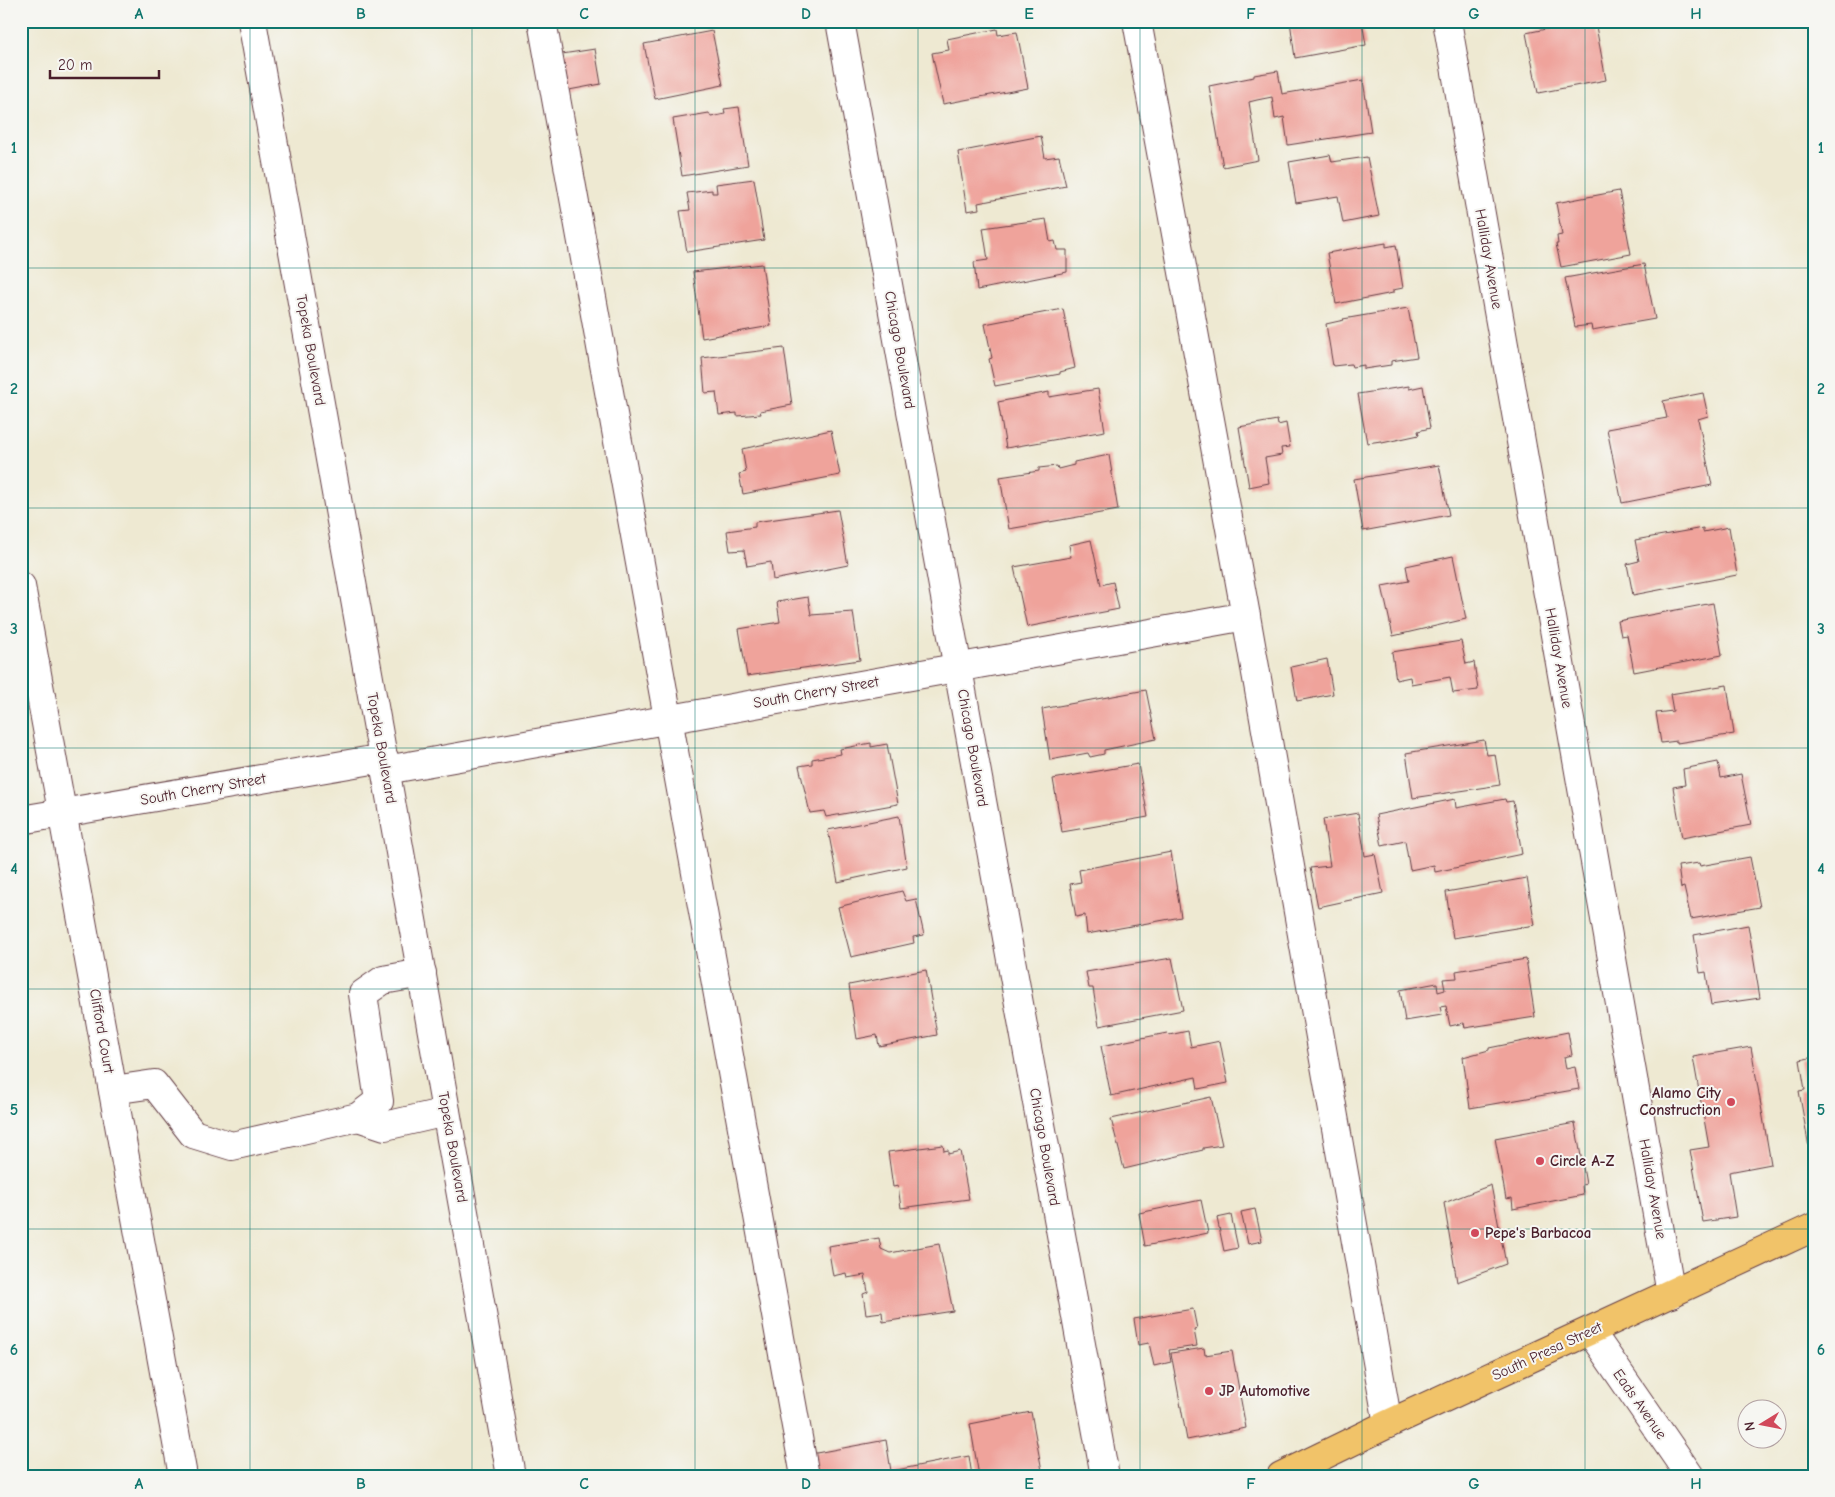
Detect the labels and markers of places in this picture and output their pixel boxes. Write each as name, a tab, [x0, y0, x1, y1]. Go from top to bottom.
place label: Alamo City Construction	[1639, 1084, 1721, 1119]
marker: Alamo City Construction	[1725, 1096, 1737, 1108]
place label: Circle A-Z	[1550, 1152, 1615, 1170]
marker: Circle A-Z	[1534, 1155, 1546, 1167]
place label: Pepe's Barbacoa	[1485, 1224, 1591, 1242]
marker: Pepe's Barbacoa	[1469, 1227, 1481, 1239]
place label: JP Automotive	[1219, 1382, 1310, 1400]
marker: JP Automotive	[1203, 1385, 1215, 1397]

